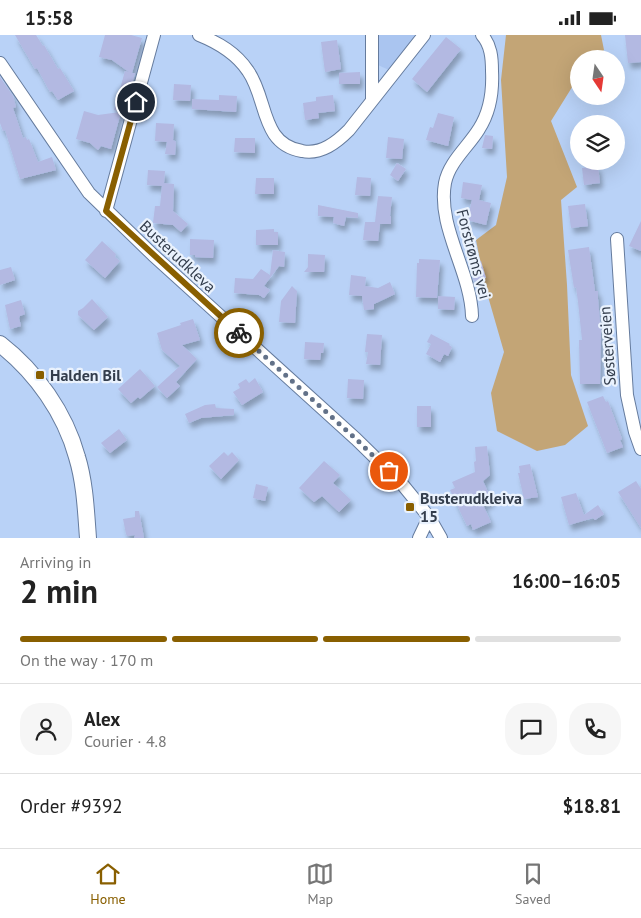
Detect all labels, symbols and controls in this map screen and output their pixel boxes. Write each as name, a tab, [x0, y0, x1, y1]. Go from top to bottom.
text: 15:58	[25, 6, 73, 30]
north arrow	[570, 50, 625, 105]
map controls	[570, 50, 625, 170]
pin	[115, 81, 157, 123]
icon: home	[122, 88, 150, 116]
button: layers	[570, 115, 625, 170]
street label: Forstrøms vei	[452, 207, 496, 301]
street label: Busterudkleva	[136, 216, 220, 296]
street label: Søsterveien	[594, 306, 620, 386]
courier	[214, 308, 264, 358]
icon: bike	[225, 319, 253, 347]
place label: Halden Bil	[50, 365, 121, 385]
marker: Halden Bil	[34, 369, 46, 381]
pin	[368, 450, 410, 492]
icon: bag	[375, 457, 403, 485]
place label: Busterudkleiva 15	[420, 488, 522, 526]
marker: Busterudkleiva 15	[404, 501, 416, 513]
text: Arriving in	[20, 552, 91, 572]
text: 16:00–16:05	[512, 569, 621, 593]
text: 2 min	[20, 570, 98, 612]
text: On the way · 170 m	[20, 650, 153, 670]
button: person	[20, 703, 72, 755]
button: chat	[505, 703, 557, 755]
button: phone	[569, 703, 621, 755]
text: Alex	[84, 707, 120, 731]
text: Courier · 4.8	[84, 731, 167, 751]
text: Order #9392	[20, 794, 123, 818]
text: $18.81	[562, 794, 621, 818]
tab: Home	[90, 860, 126, 908]
tab: Map	[306, 860, 334, 908]
tab: Saved	[515, 860, 551, 908]

